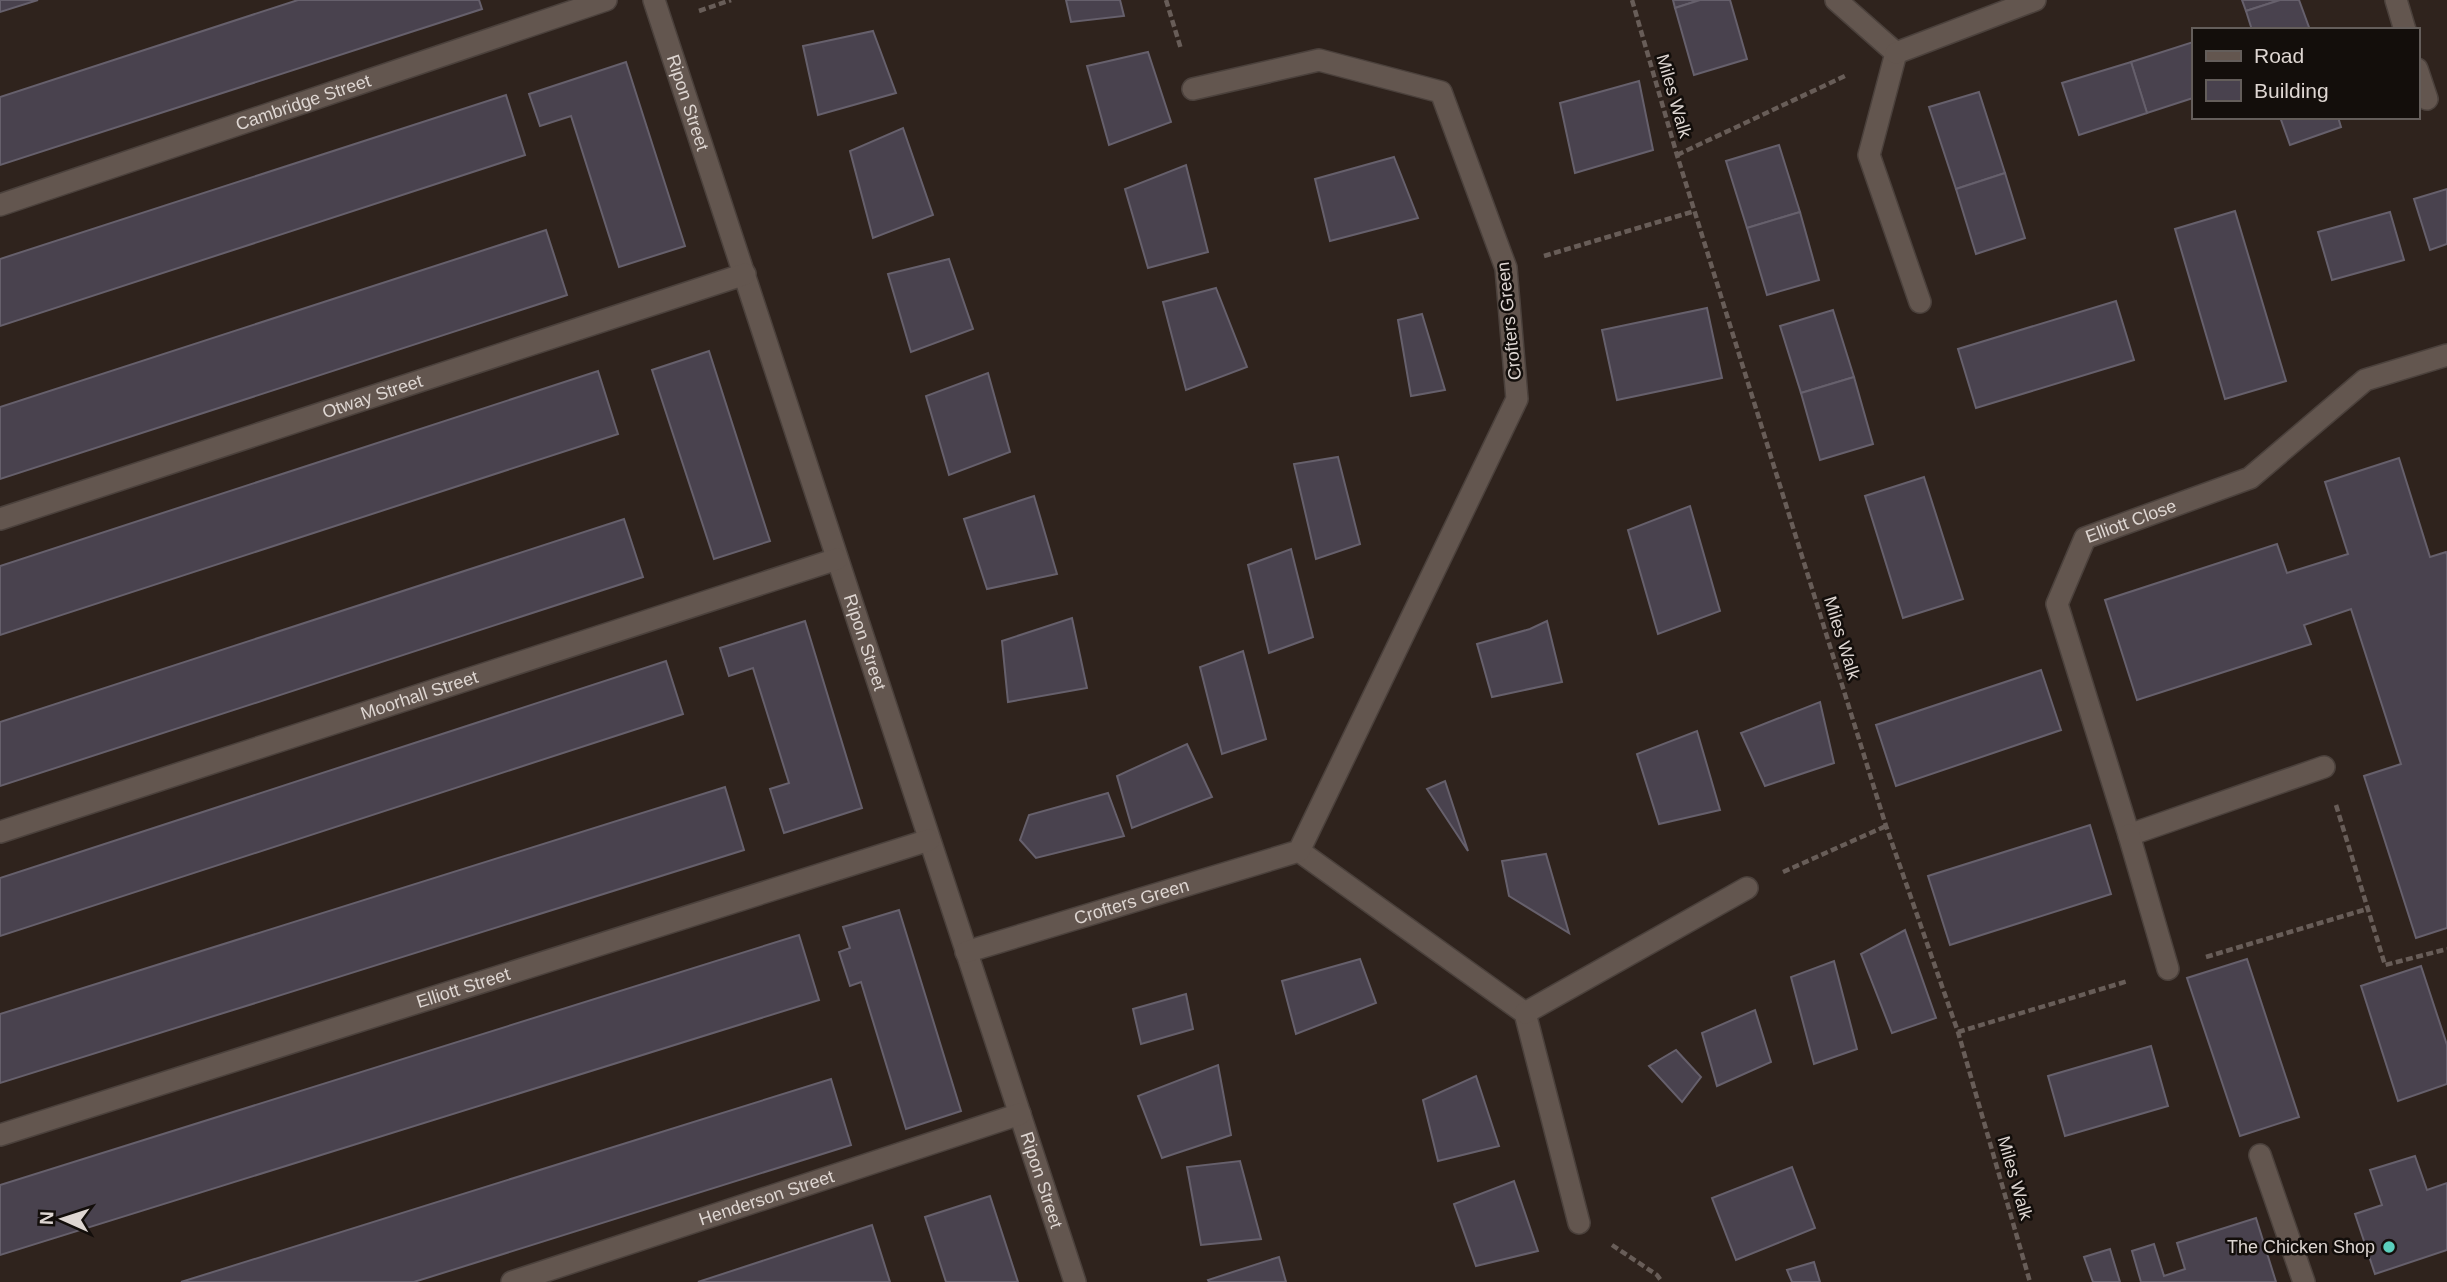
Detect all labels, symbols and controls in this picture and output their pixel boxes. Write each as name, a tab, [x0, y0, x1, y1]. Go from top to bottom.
legend	[2192, 28, 2419, 119]
text: Road	[2254, 44, 2304, 67]
street label: Ripon Street	[663, 52, 713, 153]
street label: Miles Walk	[1652, 52, 1696, 141]
street label: Cambridge Street	[233, 70, 373, 135]
text: Building	[2254, 79, 2329, 102]
street label: Crofters Green	[1493, 261, 1525, 381]
street label: Otway Street	[320, 371, 425, 422]
street label: Elliott Close	[2083, 496, 2179, 547]
street label: Ripon Street	[840, 592, 890, 693]
street label: Miles Walk	[1820, 594, 1864, 683]
street label: Moorhall Street	[358, 667, 480, 724]
street label: Crofters Green	[1072, 875, 1191, 929]
street label: Elliott Street	[414, 964, 513, 1012]
street label: Ripon Street	[1016, 1129, 1067, 1231]
street label: Miles Walk	[1993, 1134, 2037, 1223]
street label: Henderson Street	[696, 1166, 837, 1230]
north arrow	[28, 1184, 98, 1254]
text: N	[36, 1211, 57, 1226]
place label: The Chicken Shop	[2227, 1237, 2375, 1257]
marker: The Chicken Shop	[2381, 1239, 2397, 1255]

